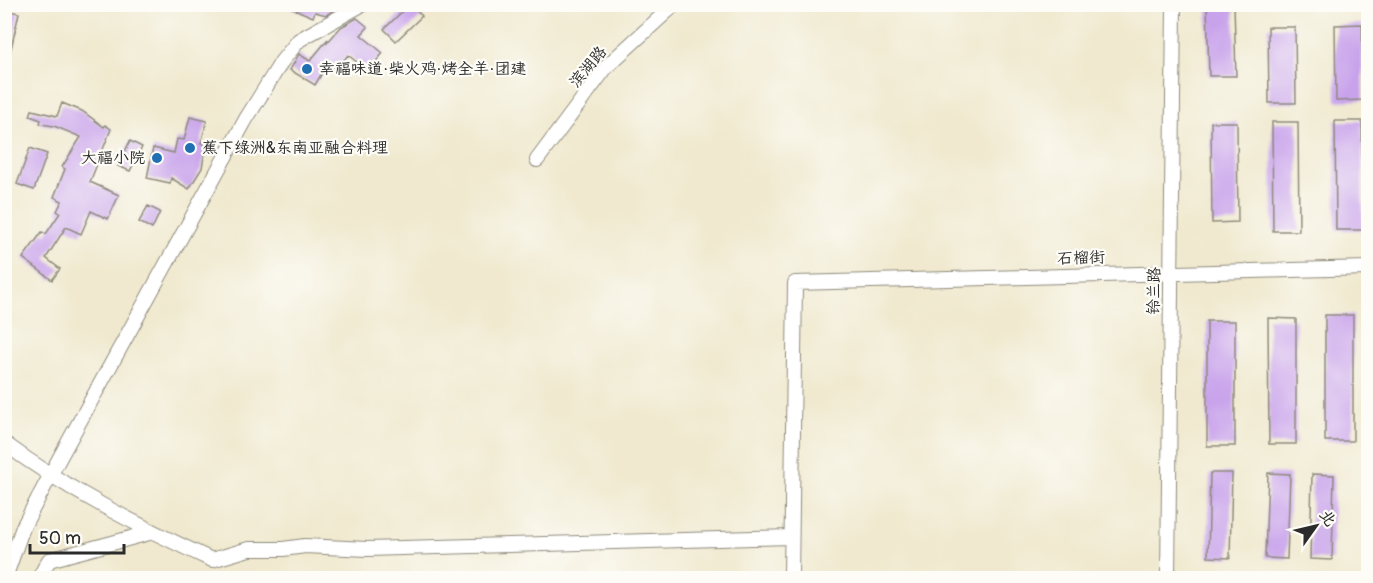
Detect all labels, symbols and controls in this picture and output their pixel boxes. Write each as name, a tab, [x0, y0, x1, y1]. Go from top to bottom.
street label: 滨湖路	[565, 42, 611, 92]
place label: 幸福味道·柴火鸡·烤全羊·团建	[319, 59, 527, 79]
marker: 幸福味道·柴火鸡·烤全羊·团建	[300, 62, 314, 76]
place label: 蕉下绿洲&东南亚融合料理	[202, 138, 388, 158]
marker: 蕉下绿洲&东南亚融合料理	[183, 141, 197, 155]
place label: 大福小院	[81, 148, 145, 168]
marker: 大福小院	[150, 151, 164, 165]
street label: 石榴街	[1057, 247, 1105, 269]
street label: 铃兰路	[1144, 267, 1164, 315]
north arrow	[1286, 496, 1346, 556]
text: 北	[1315, 506, 1340, 530]
scale bar	[30, 517, 124, 555]
text: 50 m	[39, 527, 81, 550]

